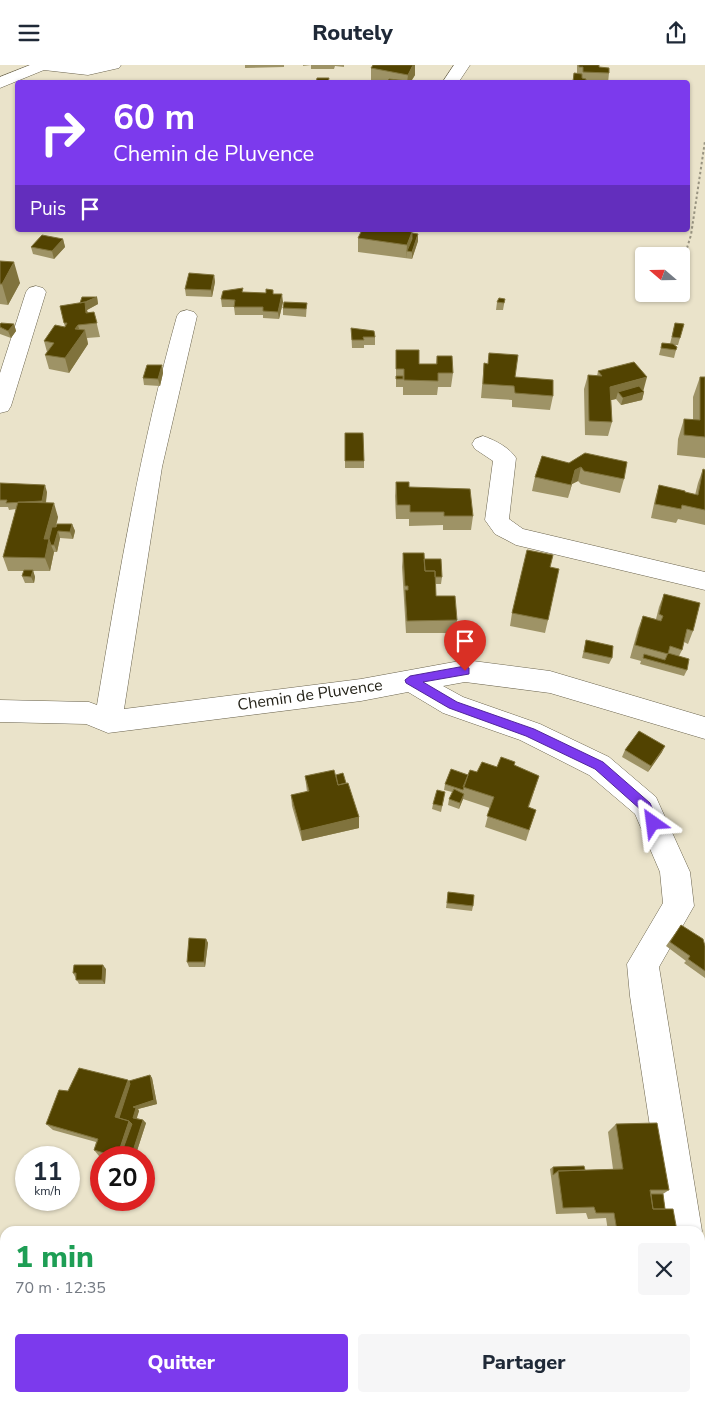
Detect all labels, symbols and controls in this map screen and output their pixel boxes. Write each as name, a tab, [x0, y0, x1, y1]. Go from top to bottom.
text: Routely	[312, 18, 393, 48]
icon: menu	[15, 19, 43, 47]
icon: share	[662, 19, 690, 47]
text: 60 m	[113, 94, 195, 141]
icon: right	[30, 100, 95, 165]
text: Chemin de Pluvence	[113, 139, 314, 169]
icon: arrive	[76, 195, 104, 223]
text: Puis	[30, 196, 66, 222]
north arrow	[635, 247, 690, 303]
map controls	[635, 247, 690, 302]
pin	[444, 620, 486, 671]
icon: arrive	[451, 627, 479, 655]
street label: Chemin de Pluvence	[236, 674, 384, 716]
position arrow	[626, 796, 678, 848]
speed limit sign: 20	[90, 1146, 155, 1211]
text: 11	[32, 1155, 63, 1189]
text: km/h	[34, 1183, 61, 1199]
text: 1 min	[15, 1237, 94, 1278]
button: close	[638, 1243, 690, 1295]
text: 70 m · 12:35	[15, 1277, 106, 1299]
button: Quitter	[15, 1334, 348, 1392]
button: Partager	[358, 1334, 690, 1392]

